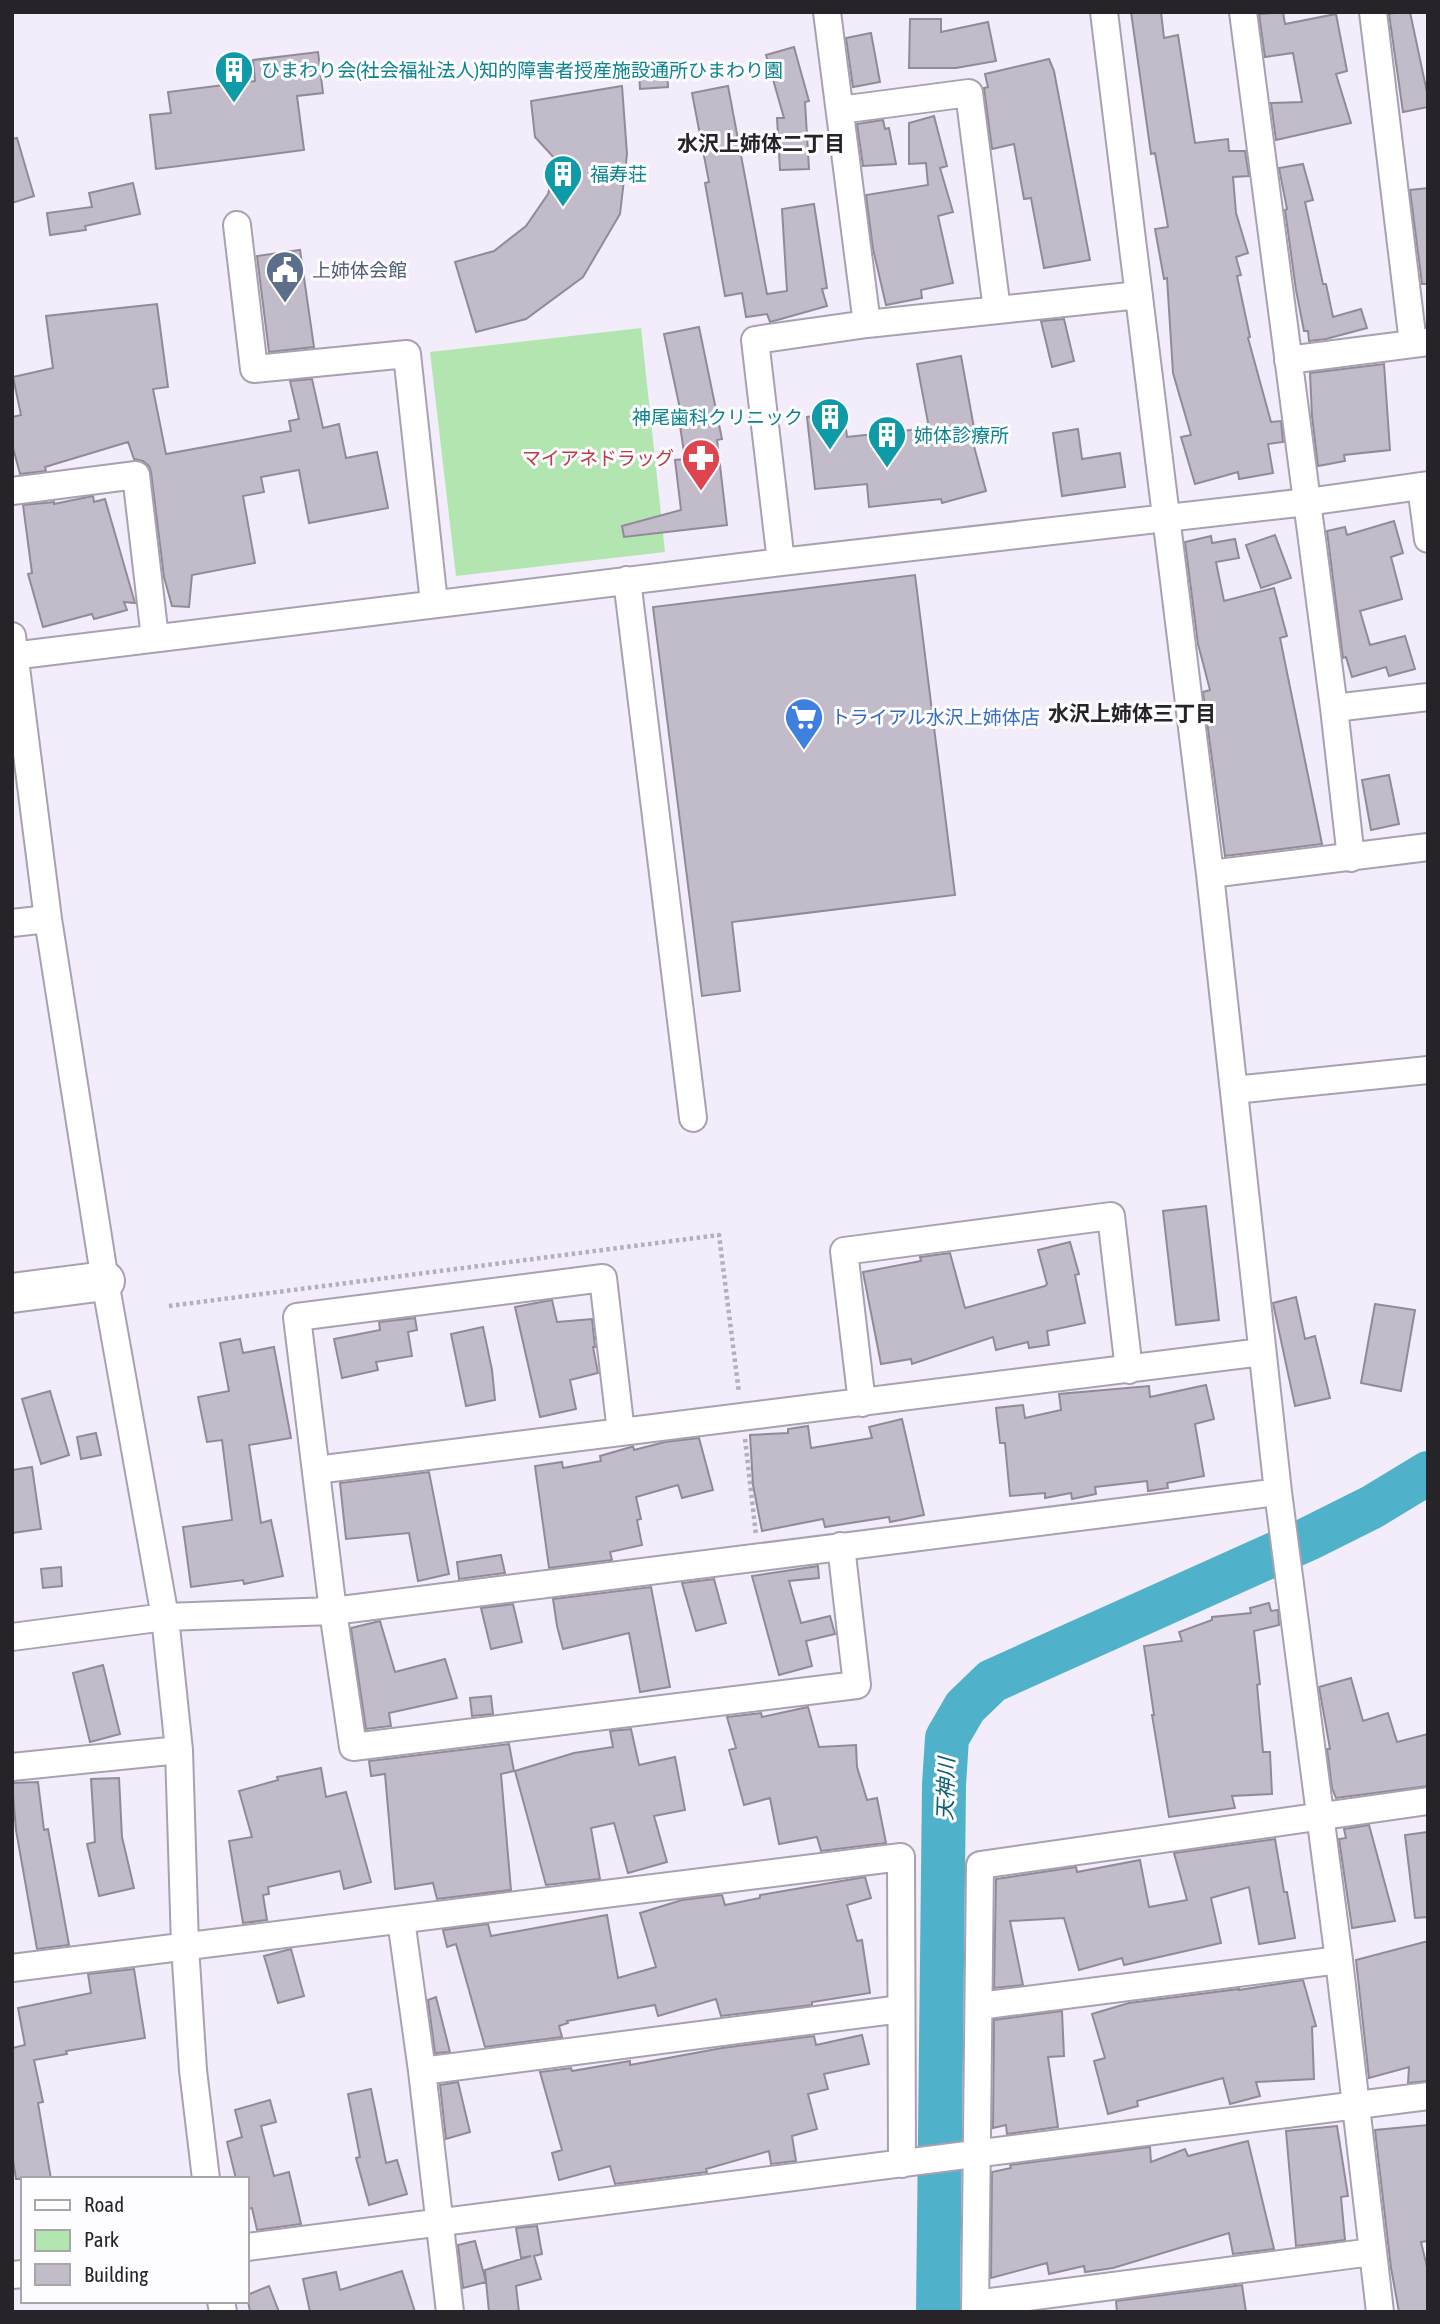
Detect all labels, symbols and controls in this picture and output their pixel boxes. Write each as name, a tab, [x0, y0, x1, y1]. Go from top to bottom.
building icon: ひまわり会(社会福祉法人)知的障害者授産施設通所ひまわり園	[213, 49, 255, 104]
place label: ひまわり会(社会福祉法人)知的障害者授産施設通所ひまわり園	[261, 59, 783, 81]
district label: 水沢上姉体二丁目	[677, 131, 845, 155]
building icon: 福寿荘	[542, 153, 584, 208]
place label: 福寿荘	[590, 163, 647, 185]
public building icon: 上姉体会館	[264, 249, 306, 304]
place label: 上姉体会館	[312, 259, 407, 281]
building icon: 神尾歯科クリニック	[809, 396, 851, 451]
place label: 神尾歯科クリニック	[632, 406, 803, 428]
building icon: 姉体診療所	[866, 414, 908, 469]
place label: 姉体診療所	[914, 424, 1009, 446]
pharmacy icon: マイアネドラッグ	[680, 437, 722, 492]
place label: マイアネドラッグ	[522, 447, 674, 469]
supermarket icon: トライアル水沢上姉体店	[783, 696, 825, 751]
district label: 水沢上姉体三丁目	[1048, 701, 1216, 725]
place label: トライアル水沢上姉体店	[831, 706, 1040, 728]
water label: 天神川	[932, 1755, 958, 1821]
legend	[21, 2177, 248, 2303]
text: Road	[84, 2192, 124, 2216]
text: Park	[84, 2227, 119, 2251]
text: Building	[84, 2262, 148, 2286]

